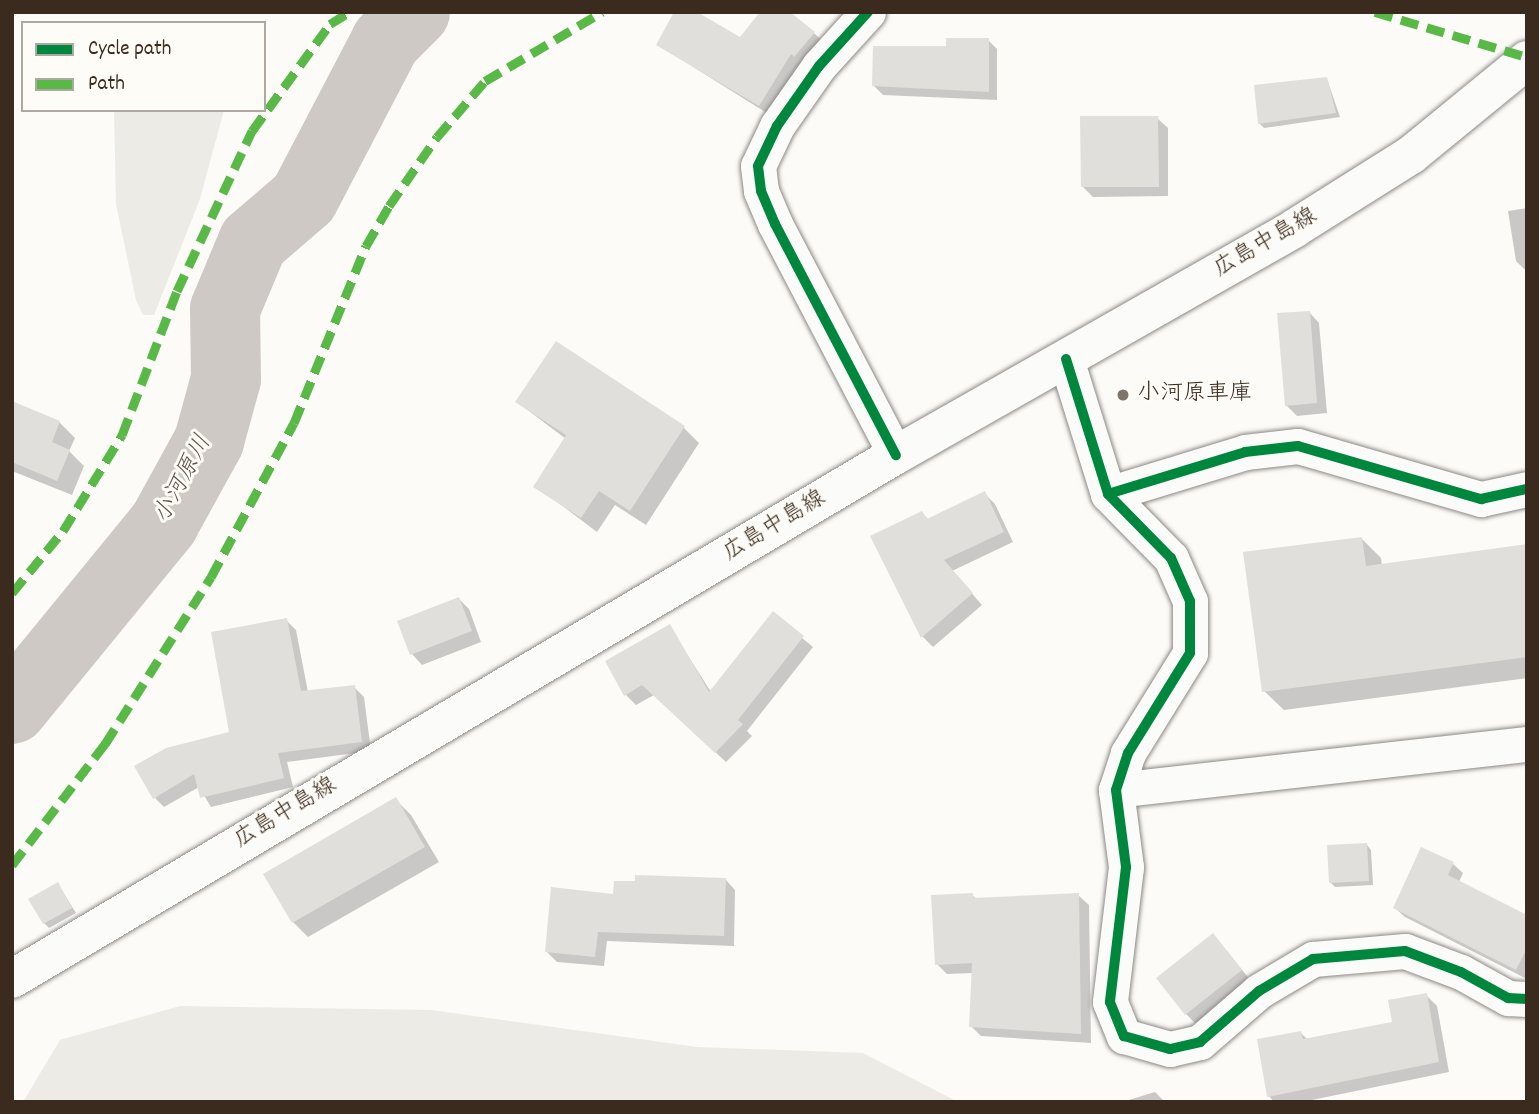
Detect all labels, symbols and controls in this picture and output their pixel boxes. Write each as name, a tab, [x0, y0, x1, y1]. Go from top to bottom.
legend	[21, 21, 266, 112]
text: Cycle path	[88, 35, 171, 65]
text: Path	[88, 70, 125, 100]
street label: 広島中島線	[1209, 203, 1323, 285]
place label: 小河原車庫	[1137, 381, 1252, 409]
marker: 小河原車庫	[1115, 387, 1131, 403]
water label: 小河原川	[149, 431, 219, 529]
street label: 広島中島線	[719, 486, 831, 568]
street label: 広島中島線	[230, 773, 342, 855]

